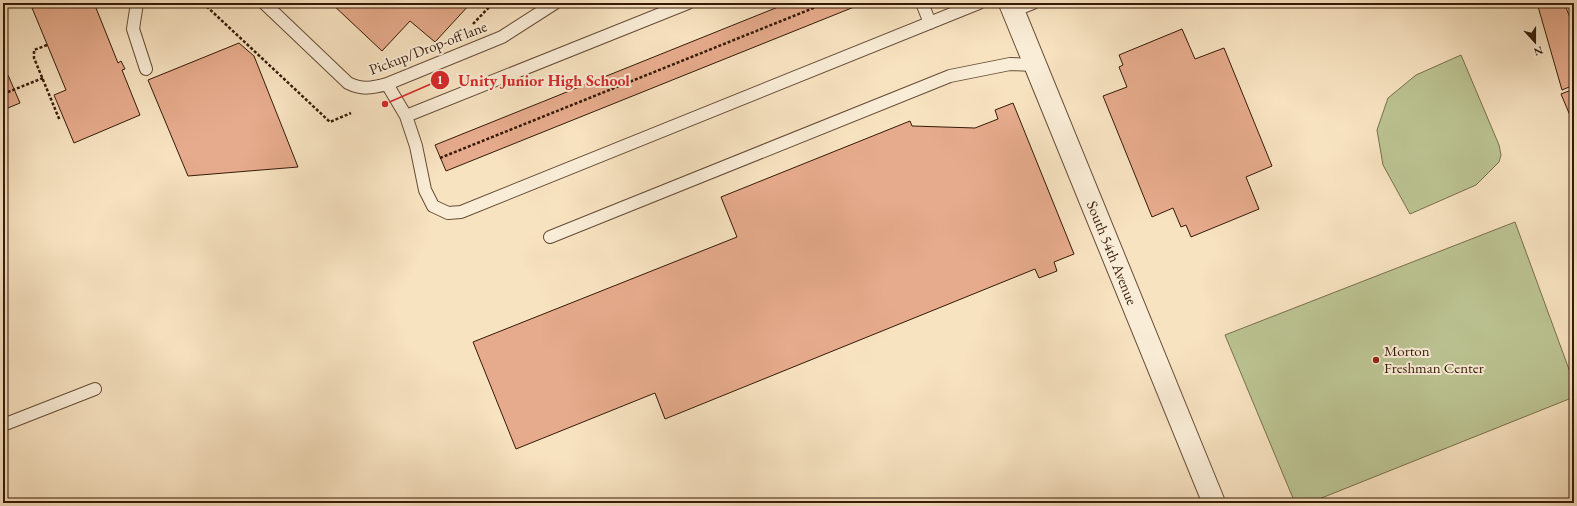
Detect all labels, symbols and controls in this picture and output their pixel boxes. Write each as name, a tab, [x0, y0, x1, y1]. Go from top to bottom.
street label: Pickup/Drop-off lane	[366, 16, 490, 79]
north arrow	[1515, 22, 1555, 62]
text: N	[1532, 43, 1545, 60]
callout: Unity Junior High School	[430, 66, 638, 94]
text: Unity Junior High School	[458, 70, 630, 91]
text: 1	[437, 72, 443, 88]
street label: South 54th Avenue	[1083, 198, 1142, 308]
place label: Morton Freshman Center	[1384, 341, 1484, 377]
marker: Morton Freshman Center	[1371, 355, 1381, 365]

